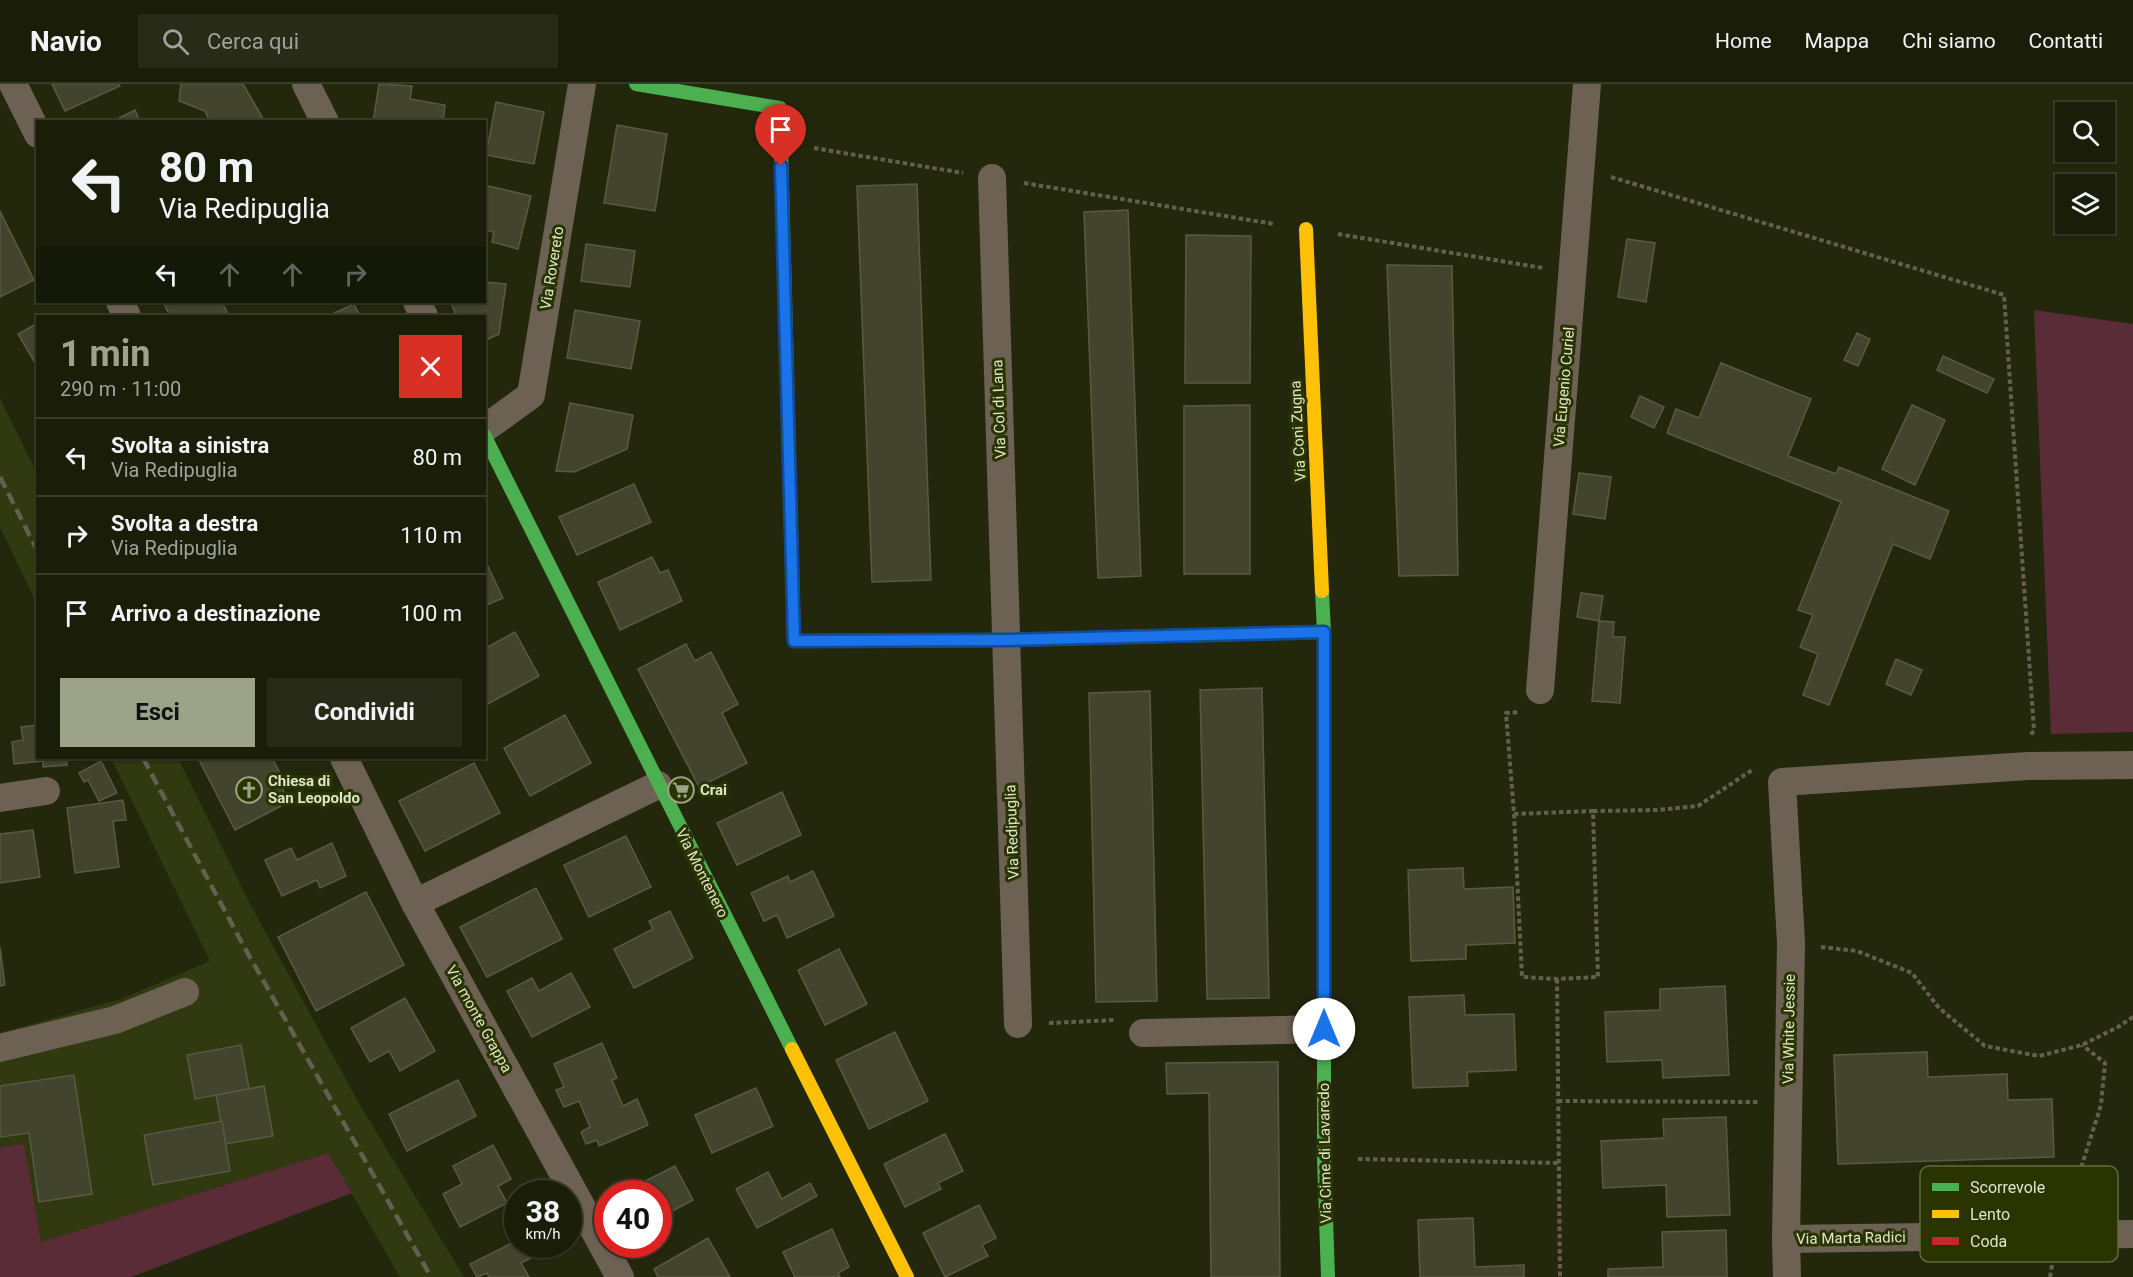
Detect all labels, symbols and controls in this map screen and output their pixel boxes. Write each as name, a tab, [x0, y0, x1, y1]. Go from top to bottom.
search box	[138, 14, 558, 68]
text: Navio	[30, 25, 102, 58]
icon: search	[159, 25, 192, 58]
text: Cerca qui	[207, 29, 299, 54]
text: Home	[1715, 29, 1772, 53]
text: Mappa	[1805, 29, 1869, 53]
text: Chi siamo	[1902, 29, 1996, 53]
text: Contatti	[2029, 29, 2103, 53]
map controls	[2055, 102, 2115, 234]
button: search	[2055, 102, 2115, 162]
pin	[755, 104, 806, 166]
icon: arrive	[764, 113, 797, 146]
text: 80 m	[159, 143, 254, 192]
icon: left	[60, 144, 138, 222]
button: layers	[2055, 174, 2115, 234]
text: Via Redipuglia	[159, 193, 330, 225]
street label: Via Rovereto	[537, 225, 567, 311]
icon: left	[150, 258, 183, 291]
icon: ahead	[213, 258, 246, 291]
icon: ahead	[276, 258, 309, 291]
icon: right	[339, 258, 372, 291]
street label: Via Eugenio Curiel	[1550, 326, 1578, 448]
text: 1 min	[60, 333, 151, 375]
button: close	[399, 335, 462, 398]
street label: Via Col di Lana	[988, 359, 1010, 459]
text: 290 m · 11:00	[60, 377, 181, 401]
street label: Via Coni Zugna	[1286, 380, 1310, 482]
text: Svolta a sinistra	[111, 433, 269, 458]
icon: left	[60, 441, 93, 474]
text: 80 m	[413, 445, 462, 470]
text: Via Redipuglia	[111, 458, 238, 482]
text: Svolta a destra	[111, 511, 258, 536]
icon: right	[60, 519, 93, 552]
text: 110 m	[400, 523, 462, 548]
text: Via Redipuglia	[111, 536, 238, 560]
icon: arrive	[60, 597, 93, 630]
text: Arrivo a destinazione	[111, 601, 320, 626]
text: 100 m	[400, 601, 462, 626]
button: Esci	[60, 678, 255, 747]
button: Condividi	[267, 678, 462, 747]
place label: Chiesa di San Leopoldo	[268, 772, 360, 807]
church icon: Chiesa di San Leopoldo	[234, 775, 264, 805]
supermarket icon: Crai	[666, 775, 696, 805]
place label: Crai	[700, 781, 727, 799]
street label: Via Redipuglia	[1001, 784, 1023, 880]
street label: Via Montenero	[672, 825, 732, 921]
street label: Via monte Grappa	[442, 962, 516, 1076]
street label: Via White Jessie	[1779, 974, 1799, 1084]
position arrow	[1292, 997, 1356, 1061]
street label: Via Cime di Lavaredo	[1315, 1083, 1335, 1223]
legend	[1920, 1166, 2118, 1262]
text: Scorrevole	[1970, 1178, 2045, 1197]
speed limit sign: 40	[594, 1180, 672, 1258]
text: 38	[526, 1194, 560, 1229]
text: Lento	[1970, 1205, 2010, 1224]
text: km/h	[525, 1225, 561, 1243]
street label: Via Marta Radici	[1796, 1228, 1906, 1248]
text: Coda	[1970, 1232, 2007, 1251]

